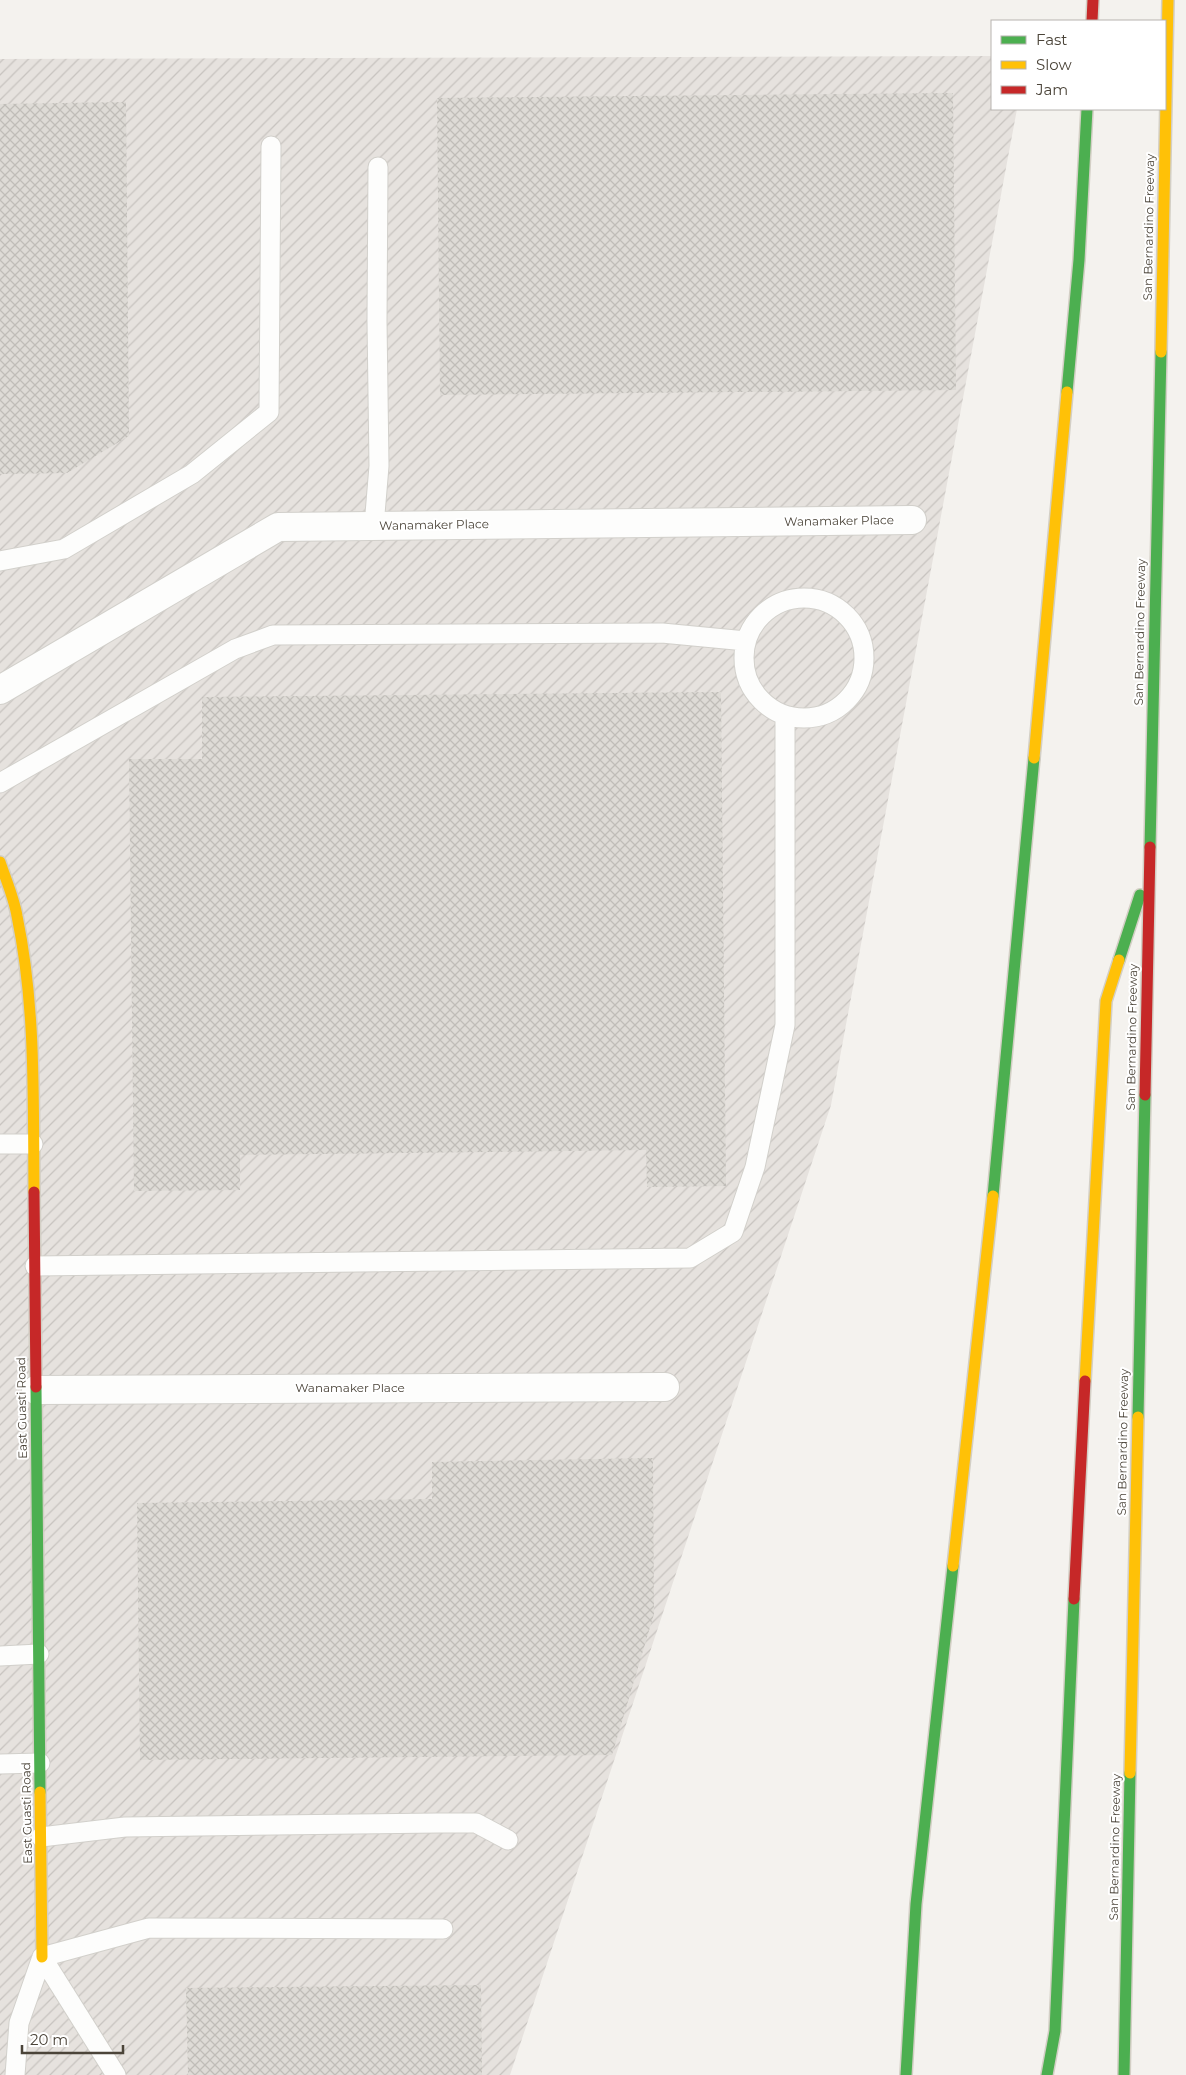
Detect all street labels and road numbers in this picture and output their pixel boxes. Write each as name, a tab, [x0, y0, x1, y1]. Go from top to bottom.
street label: San Bernardino Freeway	[1140, 153, 1157, 301]
street label: Wanamaker Place	[784, 512, 894, 529]
street label: Wanamaker Place	[379, 516, 489, 533]
street label: San Bernardino Freeway	[1131, 558, 1148, 706]
street label: San Bernardino Freeway	[1123, 963, 1140, 1111]
street label: East Guasti Road	[13, 1357, 30, 1459]
street label: San Bernardino Freeway	[1114, 1368, 1131, 1516]
street label: Wanamaker Place	[295, 1380, 405, 1395]
street label: East Guasti Road	[18, 1762, 35, 1864]
street label: San Bernardino Freeway	[1106, 1773, 1123, 1921]

